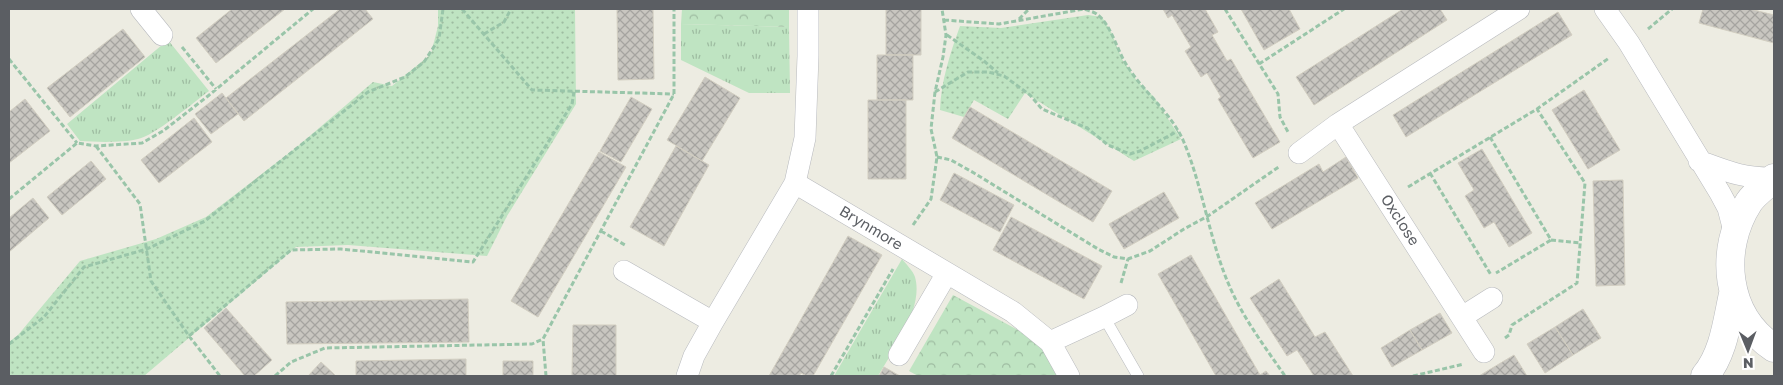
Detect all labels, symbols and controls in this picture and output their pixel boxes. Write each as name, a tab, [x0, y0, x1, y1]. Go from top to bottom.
street label: Oxclose	[1378, 190, 1424, 249]
street label: Brynmore	[837, 201, 907, 253]
north arrow	[1723, 325, 1773, 375]
text: N	[1743, 355, 1754, 372]

